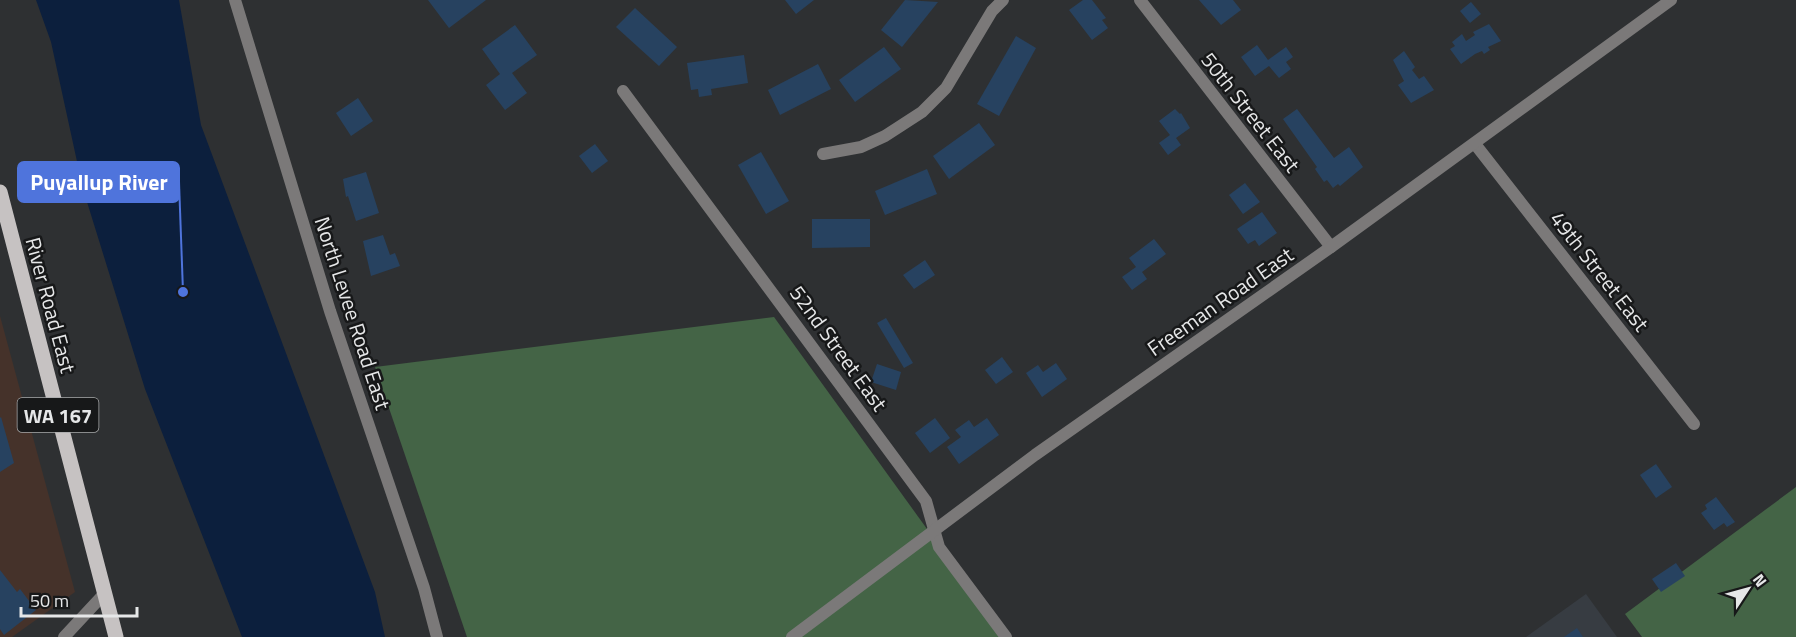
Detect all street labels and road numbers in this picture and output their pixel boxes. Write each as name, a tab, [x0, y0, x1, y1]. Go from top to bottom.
street label: 50th Street East	[1194, 45, 1309, 179]
street label: 49th Street East	[1543, 204, 1658, 338]
street label: North Levee Road East	[307, 212, 399, 414]
street label: River Road East	[18, 234, 85, 377]
street label: Freeman Road East	[1140, 238, 1300, 363]
street label: 52nd Street East	[782, 279, 896, 418]
road number: WA 167	[17, 398, 98, 432]

